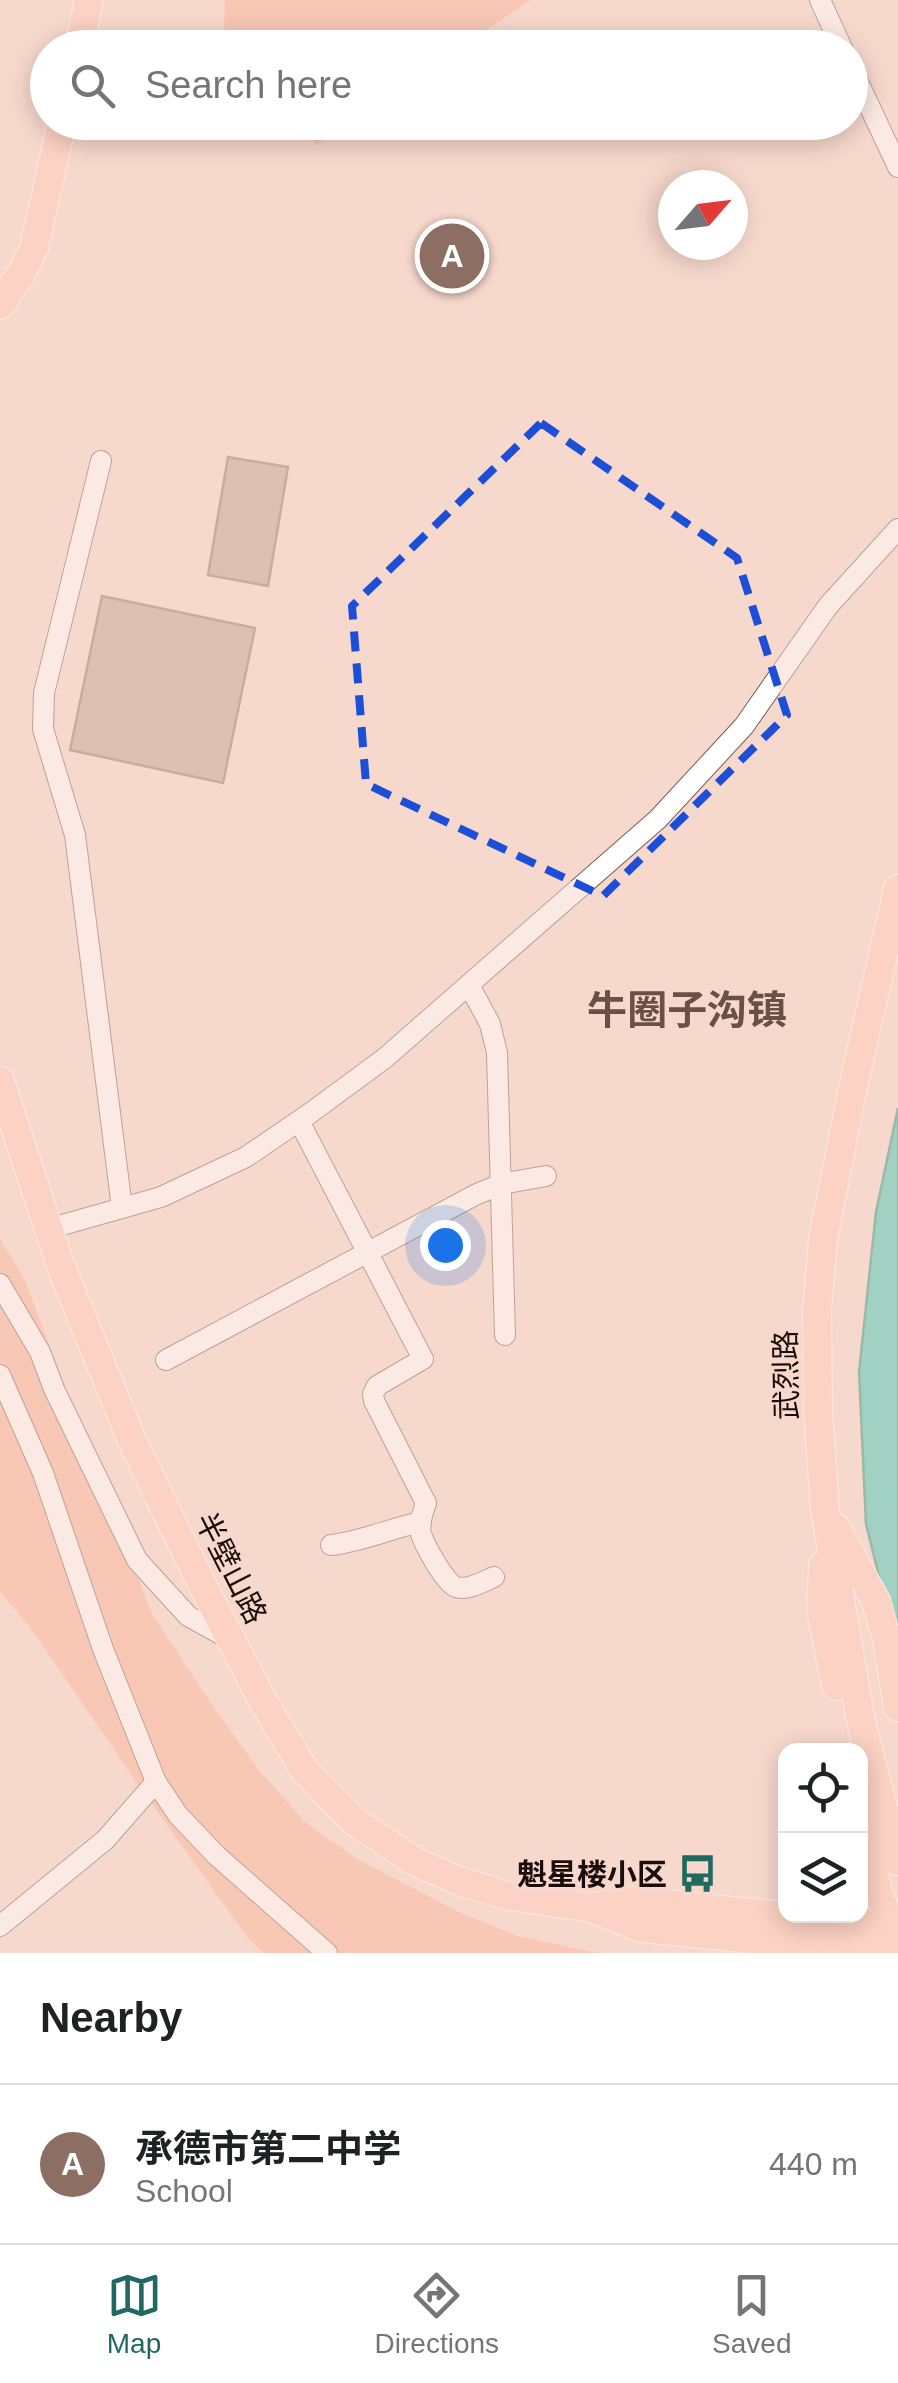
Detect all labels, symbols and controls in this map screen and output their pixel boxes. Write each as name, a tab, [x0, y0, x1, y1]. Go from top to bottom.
search box	[30, 30, 868, 140]
icon: search	[65, 58, 120, 113]
text: Search here	[145, 64, 352, 106]
north arrow	[658, 170, 748, 260]
pin: A	[420, 218, 484, 294]
district label: 牛圈子沟镇	[587, 988, 787, 1032]
your location	[420, 1220, 471, 1271]
street label: 武烈路	[769, 1330, 803, 1420]
street label: 半壁山路	[189, 1507, 273, 1629]
map controls	[778, 1743, 868, 1923]
button: locate	[778, 1743, 868, 1833]
button: layers	[778, 1833, 868, 1923]
bus stop icon: 魁星楼小区	[676, 1853, 718, 1895]
place label: 魁星楼小区	[517, 1858, 667, 1891]
text: Nearby	[40, 1994, 182, 2041]
text: 承德市第二中学	[135, 2128, 401, 2170]
text: A	[61, 2146, 84, 2182]
text: 440 m	[769, 2146, 858, 2182]
text: School	[135, 2173, 233, 2209]
tab: Map	[107, 2268, 162, 2360]
tab: Directions	[375, 2268, 499, 2360]
tab: Saved	[712, 2268, 791, 2360]

